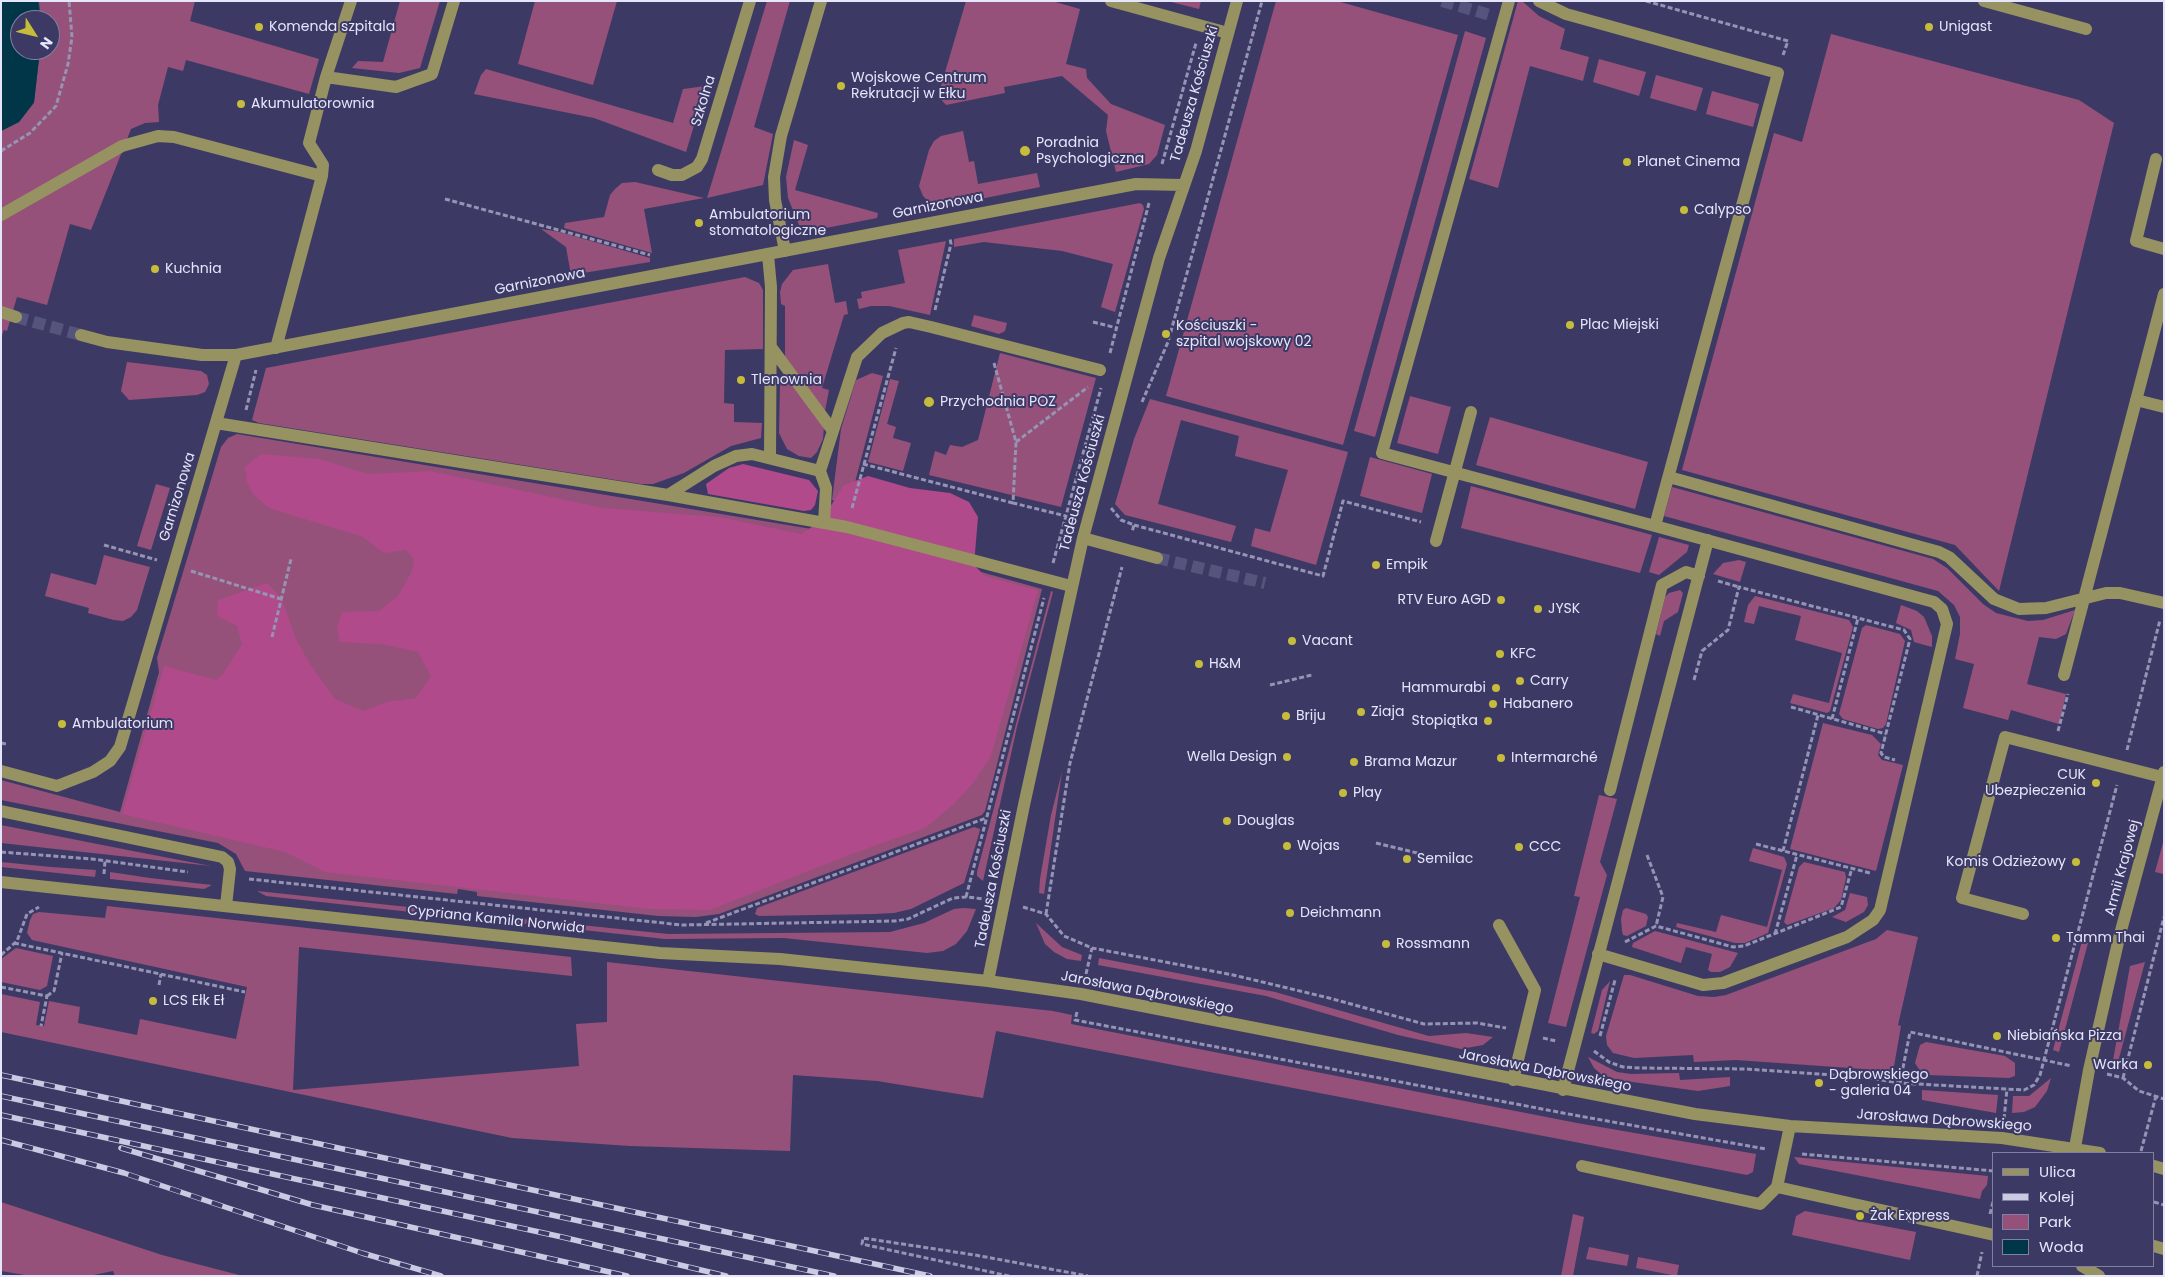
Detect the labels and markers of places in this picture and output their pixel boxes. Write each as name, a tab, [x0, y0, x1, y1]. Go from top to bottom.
place label: Komenda szpitala	[269, 19, 395, 35]
place label: Unigast	[1939, 19, 1992, 35]
marker: Komenda szpitala	[253, 21, 265, 33]
marker: Unigast	[1923, 21, 1935, 33]
place label: Wojskowe Centrum Rekrutacji w Ełku	[851, 70, 987, 102]
marker: Wojskowe Centrum Rekrutacji w Ełku	[835, 80, 847, 92]
place label: Akumulatorownia	[251, 96, 374, 112]
marker: Akumulatorownia	[235, 98, 247, 110]
place label: Poradnia Psychologiczna	[1036, 135, 1144, 168]
marker: Poradnia Psychologiczna	[1018, 144, 1032, 158]
place label: Planet Cinema	[1637, 154, 1740, 170]
marker: Planet Cinema	[1621, 156, 1633, 168]
place label: Calypso	[1694, 202, 1751, 218]
marker: Calypso	[1678, 204, 1690, 216]
place label: Ambulatorium stomatologiczne	[709, 207, 826, 240]
marker: Ambulatorium stomatologiczne	[693, 217, 705, 229]
place label: Kuchnia	[165, 261, 222, 277]
marker: Kuchnia	[149, 263, 161, 275]
place label: Plac Miejski	[1580, 317, 1659, 333]
place label: Kościuszki - szpital wojskowy 02	[1176, 318, 1312, 351]
marker: Plac Miejski	[1564, 319, 1576, 331]
marker: Kościuszki - szpital wojskowy 02	[1160, 328, 1172, 340]
place label: Tlenownia	[751, 372, 822, 388]
marker: Tlenownia	[735, 374, 747, 386]
place label: Przychodnia POZ	[940, 394, 1056, 410]
marker: Przychodnia POZ	[922, 395, 936, 409]
place label: Empik	[1386, 557, 1428, 573]
marker: Empik	[1370, 559, 1382, 571]
place label: RTV Euro AGD	[1397, 592, 1491, 608]
marker: RTV Euro AGD	[1495, 594, 1507, 606]
place label: JYSK	[1548, 601, 1580, 617]
marker: JYSK	[1532, 603, 1544, 615]
place label: Vacant	[1302, 633, 1353, 649]
marker: Vacant	[1286, 635, 1298, 647]
place label: KFC	[1510, 646, 1536, 662]
marker: KFC	[1494, 648, 1506, 660]
place label: H&M	[1209, 656, 1241, 672]
marker: H&M	[1193, 658, 1205, 670]
place label: Carry	[1530, 673, 1569, 689]
marker: Carry	[1514, 675, 1526, 687]
place label: Hammurabi	[1401, 680, 1486, 696]
marker: Hammurabi	[1490, 682, 1502, 694]
place label: Habanero	[1503, 696, 1573, 712]
marker: Habanero	[1487, 698, 1499, 710]
place label: Ziaja	[1371, 704, 1404, 720]
marker: Ziaja	[1355, 706, 1367, 718]
place label: Briju	[1296, 708, 1326, 724]
marker: Briju	[1280, 710, 1292, 722]
place label: Stopiątka	[1412, 713, 1478, 729]
marker: Stopiątka	[1482, 715, 1494, 727]
place label: Ambulatorium	[72, 716, 173, 732]
marker: Ambulatorium	[56, 718, 68, 730]
place label: Wella Design	[1187, 749, 1277, 765]
place label: Intermarché	[1511, 750, 1598, 766]
marker: Wella Design	[1281, 751, 1293, 763]
marker: Intermarché	[1495, 752, 1507, 764]
place label: Brama Mazur	[1364, 754, 1457, 770]
marker: Brama Mazur	[1348, 756, 1360, 768]
place label: CUK Ubezpieczenia	[1985, 767, 2086, 800]
marker: CUK Ubezpieczenia	[2090, 777, 2102, 789]
place label: Play	[1353, 785, 1382, 801]
marker: Play	[1337, 787, 1349, 799]
place label: Douglas	[1237, 813, 1294, 829]
marker: Douglas	[1221, 815, 1233, 827]
place label: Wojas	[1297, 838, 1340, 854]
place label: CCC	[1529, 839, 1561, 855]
marker: Wojas	[1281, 840, 1293, 852]
marker: CCC	[1513, 841, 1525, 853]
place label: Semilac	[1417, 851, 1473, 867]
marker: Semilac	[1401, 853, 1413, 865]
place label: Komis Odzieżowy	[1946, 854, 2066, 870]
marker: Komis Odzieżowy	[2070, 856, 2082, 868]
place label: Deichmann	[1300, 905, 1381, 921]
marker: Deichmann	[1284, 907, 1296, 919]
place label: Tamm Thai	[2066, 930, 2145, 946]
marker: Tamm Thai	[2050, 932, 2062, 944]
place label: Rossmann	[1396, 936, 1470, 952]
marker: Rossmann	[1380, 938, 1392, 950]
place label: LCS Ełk Eł	[163, 993, 224, 1009]
marker: LCS Ełk Eł	[147, 995, 159, 1007]
place label: Niebiańska Pizza	[2007, 1028, 2122, 1044]
marker: Niebiańska Pizza	[1991, 1030, 2003, 1042]
place label: Warka	[2093, 1057, 2138, 1073]
marker: Warka	[2142, 1059, 2154, 1071]
place label: Dąbrowskiego - galeria 04	[1829, 1067, 1929, 1100]
marker: Dąbrowskiego - galeria 04	[1813, 1077, 1825, 1089]
place label: Żak Express	[1870, 1208, 1950, 1224]
marker: Żak Express	[1854, 1210, 1866, 1222]

